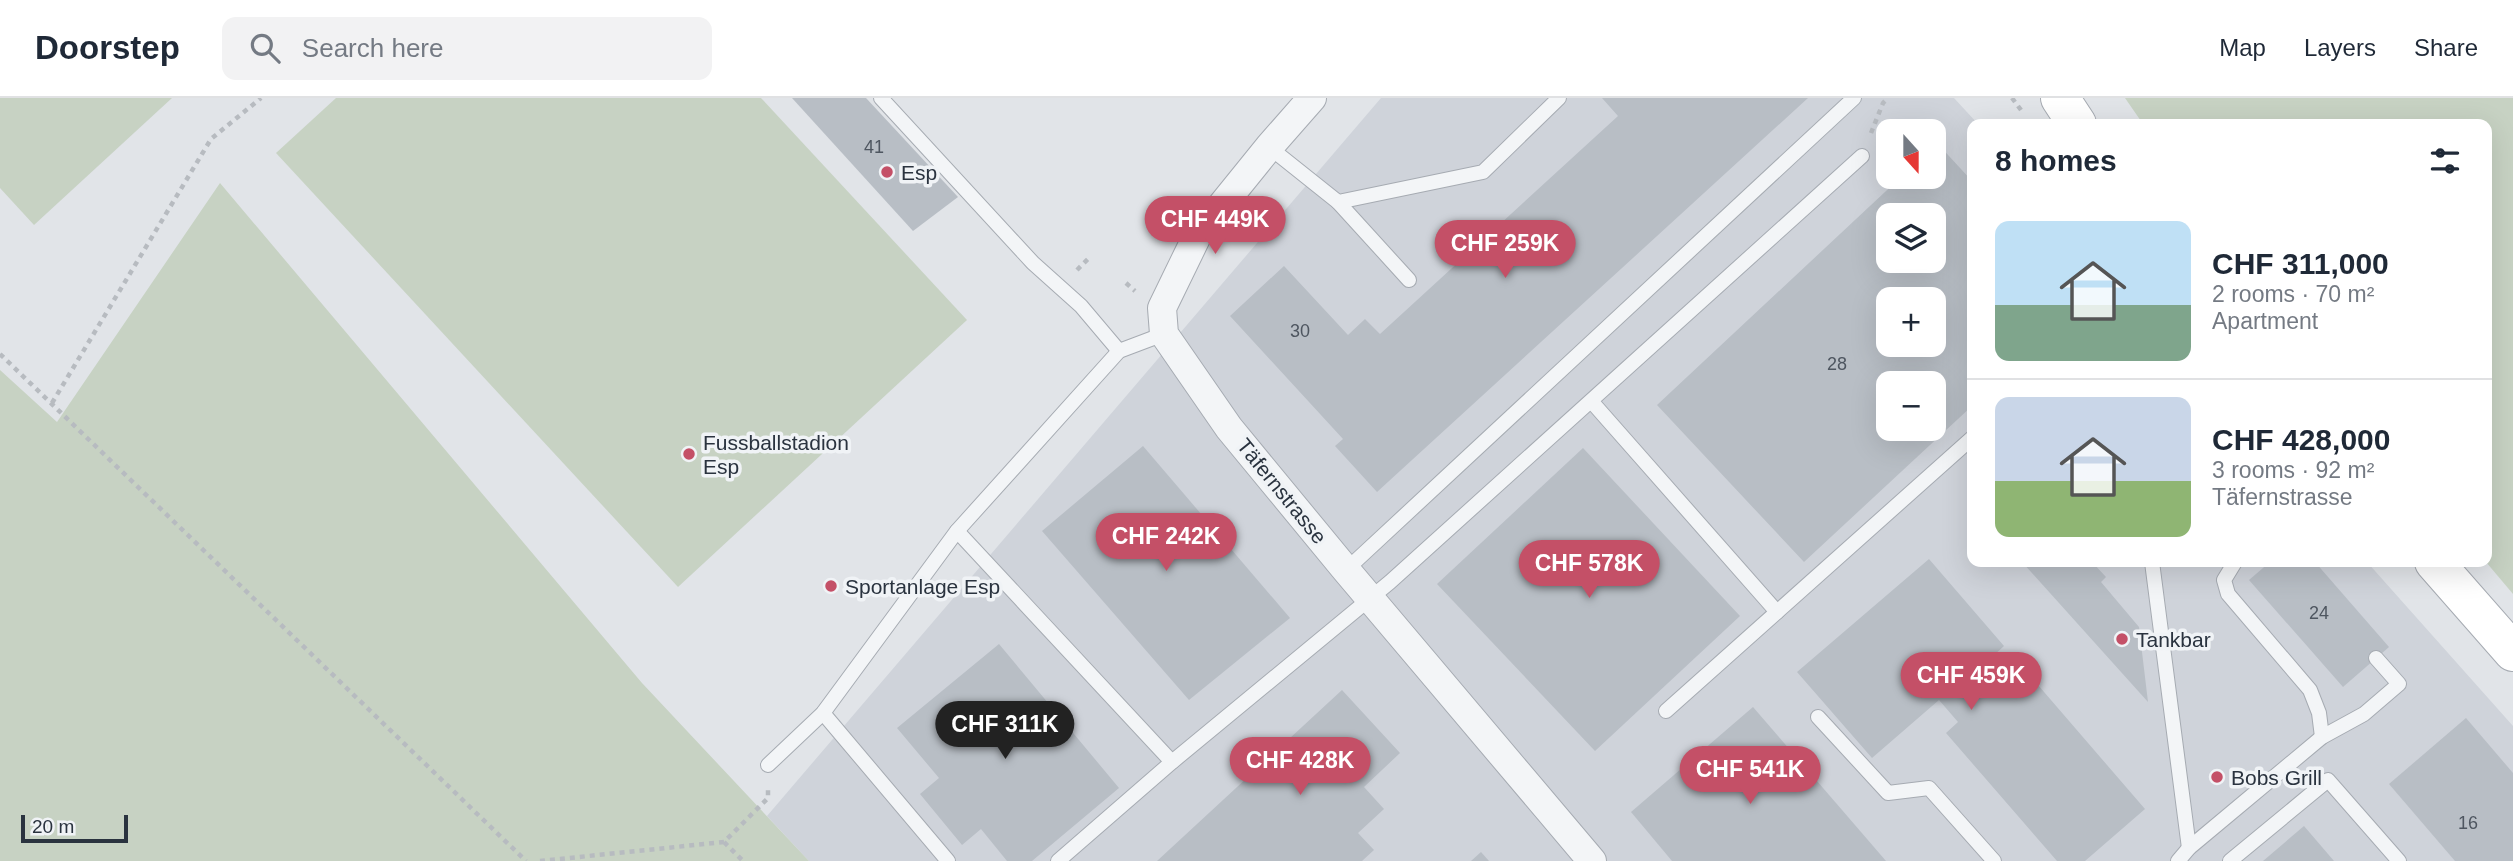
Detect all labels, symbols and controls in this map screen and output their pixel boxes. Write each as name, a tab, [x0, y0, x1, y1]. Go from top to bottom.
search box	[222, 17, 712, 80]
text: Doorstep	[35, 29, 180, 66]
icon: search	[246, 29, 284, 67]
text: Search here	[302, 33, 444, 63]
text: Map	[2219, 34, 2266, 61]
text: Layers	[2304, 34, 2376, 61]
text: Share	[2414, 34, 2478, 61]
north arrow	[1876, 119, 1946, 189]
map controls	[1876, 119, 1946, 441]
house number: 41	[864, 137, 884, 157]
icon: filters	[2426, 142, 2464, 180]
text: 8 homes	[1995, 144, 2117, 177]
place label: Esp	[901, 161, 937, 184]
marker: Esp	[879, 164, 895, 180]
pin: CHF 449K	[1143, 197, 1287, 256]
button: layers	[1876, 203, 1946, 273]
text: CHF 449K	[1161, 206, 1269, 232]
pin: CHF 259K	[1433, 220, 1577, 280]
text: CHF 259K	[1451, 230, 1559, 256]
text: CHF 311,000	[2212, 247, 2389, 280]
icon: home	[2051, 249, 2135, 333]
text: 2 rooms · 70 m²	[2212, 281, 2374, 307]
button: +	[1876, 287, 1946, 357]
text: Apartment	[2212, 308, 2318, 334]
house number: 30	[1290, 321, 1310, 341]
house number: 28	[1827, 354, 1847, 374]
button: −	[1876, 371, 1946, 441]
text: CHF 428,000	[2212, 423, 2390, 456]
icon: home	[2051, 425, 2135, 509]
place label: Fussballstadion Esp	[703, 431, 849, 478]
street label: Täfernstrasse	[1233, 434, 1331, 548]
marker: Fussballstadion Esp	[681, 446, 697, 462]
text: 3 rooms · 92 m²	[2212, 457, 2374, 483]
text: Täfernstrasse	[2212, 484, 2353, 510]
pin: CHF 242K	[1094, 514, 1238, 573]
text: CHF 242K	[1112, 523, 1220, 549]
pin: CHF 578K	[1517, 540, 1661, 600]
text: CHF 578K	[1535, 550, 1643, 576]
place label: Sportanlage Esp	[845, 575, 1000, 598]
marker: Sportanlage Esp	[823, 578, 839, 594]
house number: 24	[2309, 603, 2329, 623]
place label: Tankbar	[2136, 628, 2211, 651]
marker: Tankbar	[2114, 631, 2130, 647]
pin: CHF 459K	[1899, 652, 2043, 712]
text: CHF 459K	[1917, 662, 2025, 688]
pin: CHF 311K	[933, 702, 1077, 761]
text: CHF 311K	[951, 711, 1059, 737]
pin: CHF 428K	[1228, 738, 1372, 797]
pin: CHF 541K	[1678, 746, 1822, 806]
text: CHF 428K	[1246, 747, 1354, 773]
text: CHF 541K	[1696, 756, 1804, 782]
place label: Bobs Grill	[2231, 766, 2322, 789]
marker: Bobs Grill	[2209, 769, 2225, 785]
scale bar	[21, 812, 128, 844]
house number: 16	[2458, 813, 2478, 833]
text: 20 m	[32, 816, 74, 837]

